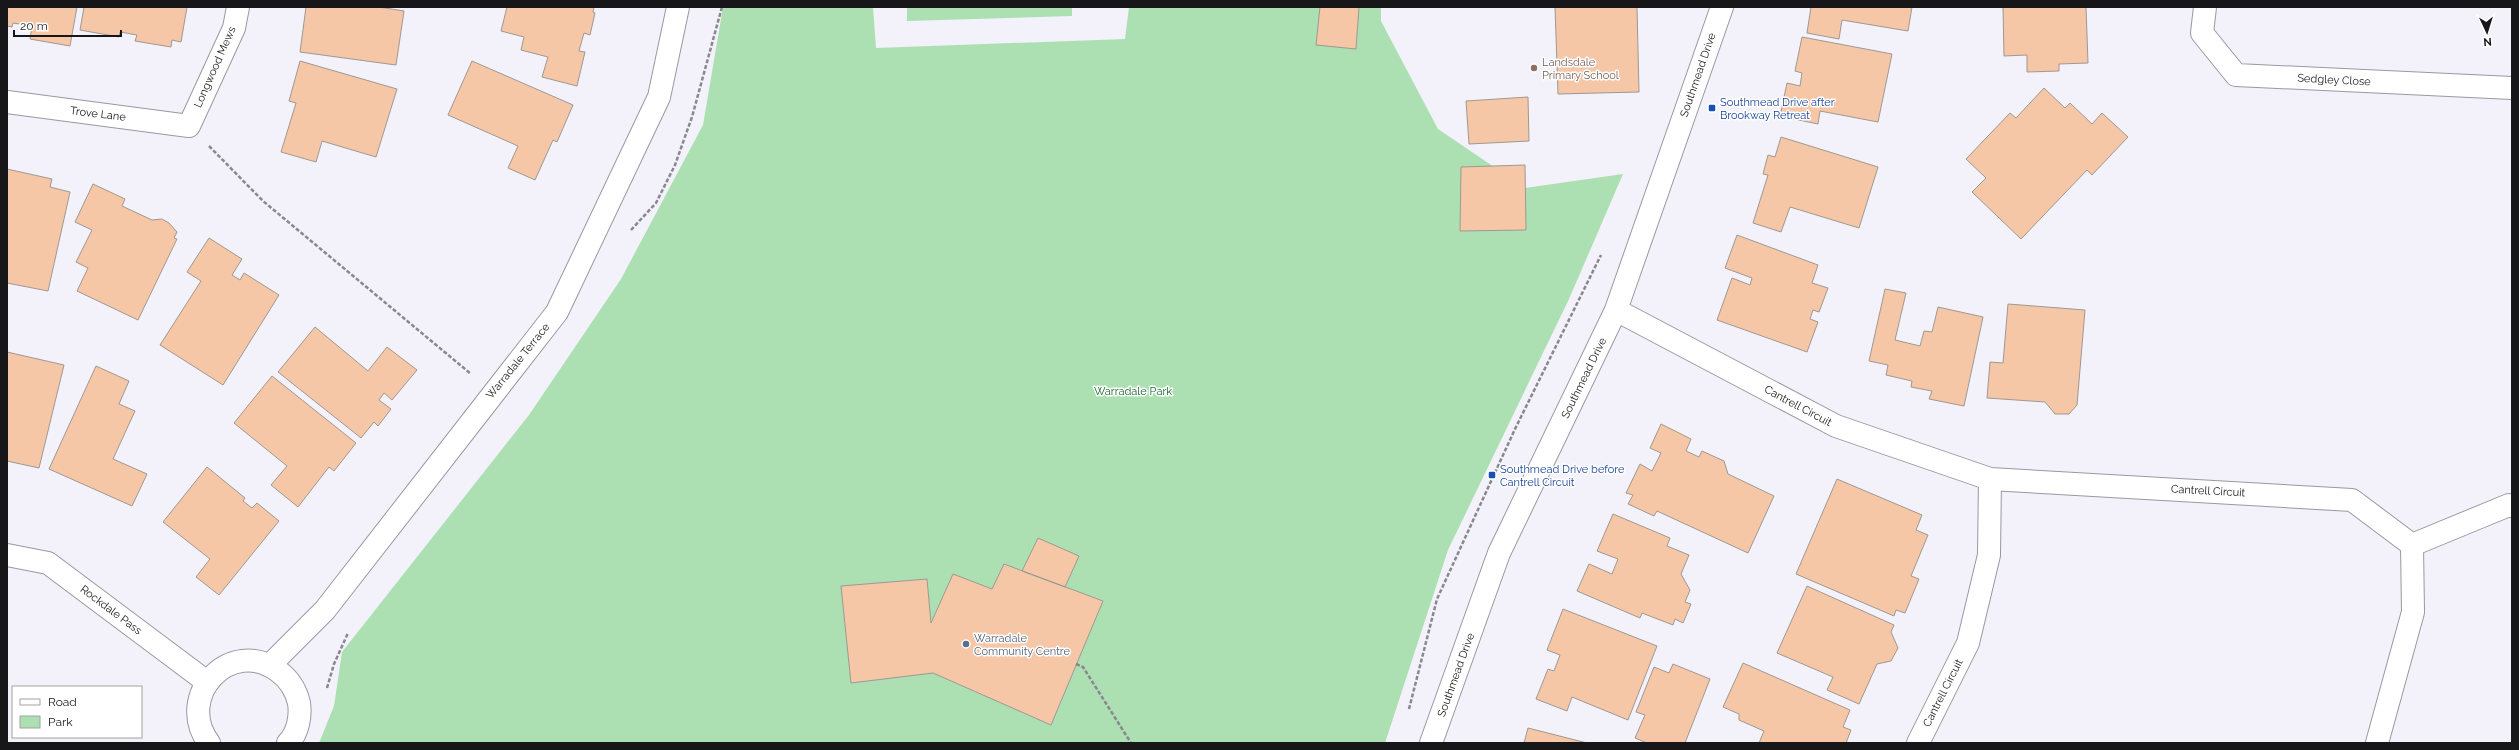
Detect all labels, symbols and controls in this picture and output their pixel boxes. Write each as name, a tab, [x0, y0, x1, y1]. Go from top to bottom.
scale bar	[14, 12, 121, 38]
north arrow	[2467, 12, 2507, 52]
text: 20 m	[20, 19, 48, 33]
street label: Longwood Mews	[191, 24, 239, 110]
street label: Southmead Drive	[1677, 31, 1719, 119]
text: N	[2483, 35, 2492, 48]
place label: Landsdale Primary School	[1542, 56, 1619, 82]
marker: Landsdale Primary School	[1529, 63, 1539, 73]
street label: Sedgley Close	[2297, 72, 2372, 88]
place label: Southmead Drive after Brookway Retreat	[1720, 96, 1835, 122]
marker: Southmead Drive after Brookway Retreat	[1707, 103, 1717, 113]
street label: Trove Lane	[69, 104, 127, 124]
street label: Warradale Terrace	[484, 320, 553, 401]
street label: Southmead Drive	[1559, 335, 1609, 421]
street label: Cantrell Circuit	[1762, 383, 1834, 429]
park label: Warradale Park	[1094, 385, 1172, 398]
place label: Southmead Drive before Cantrell Circuit	[1500, 463, 1625, 489]
marker: Southmead Drive before Cantrell Circuit	[1487, 470, 1497, 480]
street label: Cantrell Circuit	[2170, 483, 2246, 499]
street label: Rockdale Pass	[78, 583, 144, 637]
street label: Southmead Drive	[1435, 631, 1477, 719]
place label: Warradale Community Centre	[974, 632, 1071, 658]
marker: Warradale Community Centre	[961, 639, 971, 649]
street label: Cantrell Circuit	[1920, 657, 1966, 729]
legend	[12, 686, 142, 738]
text: Road	[48, 695, 77, 709]
text: Park	[48, 715, 73, 729]

